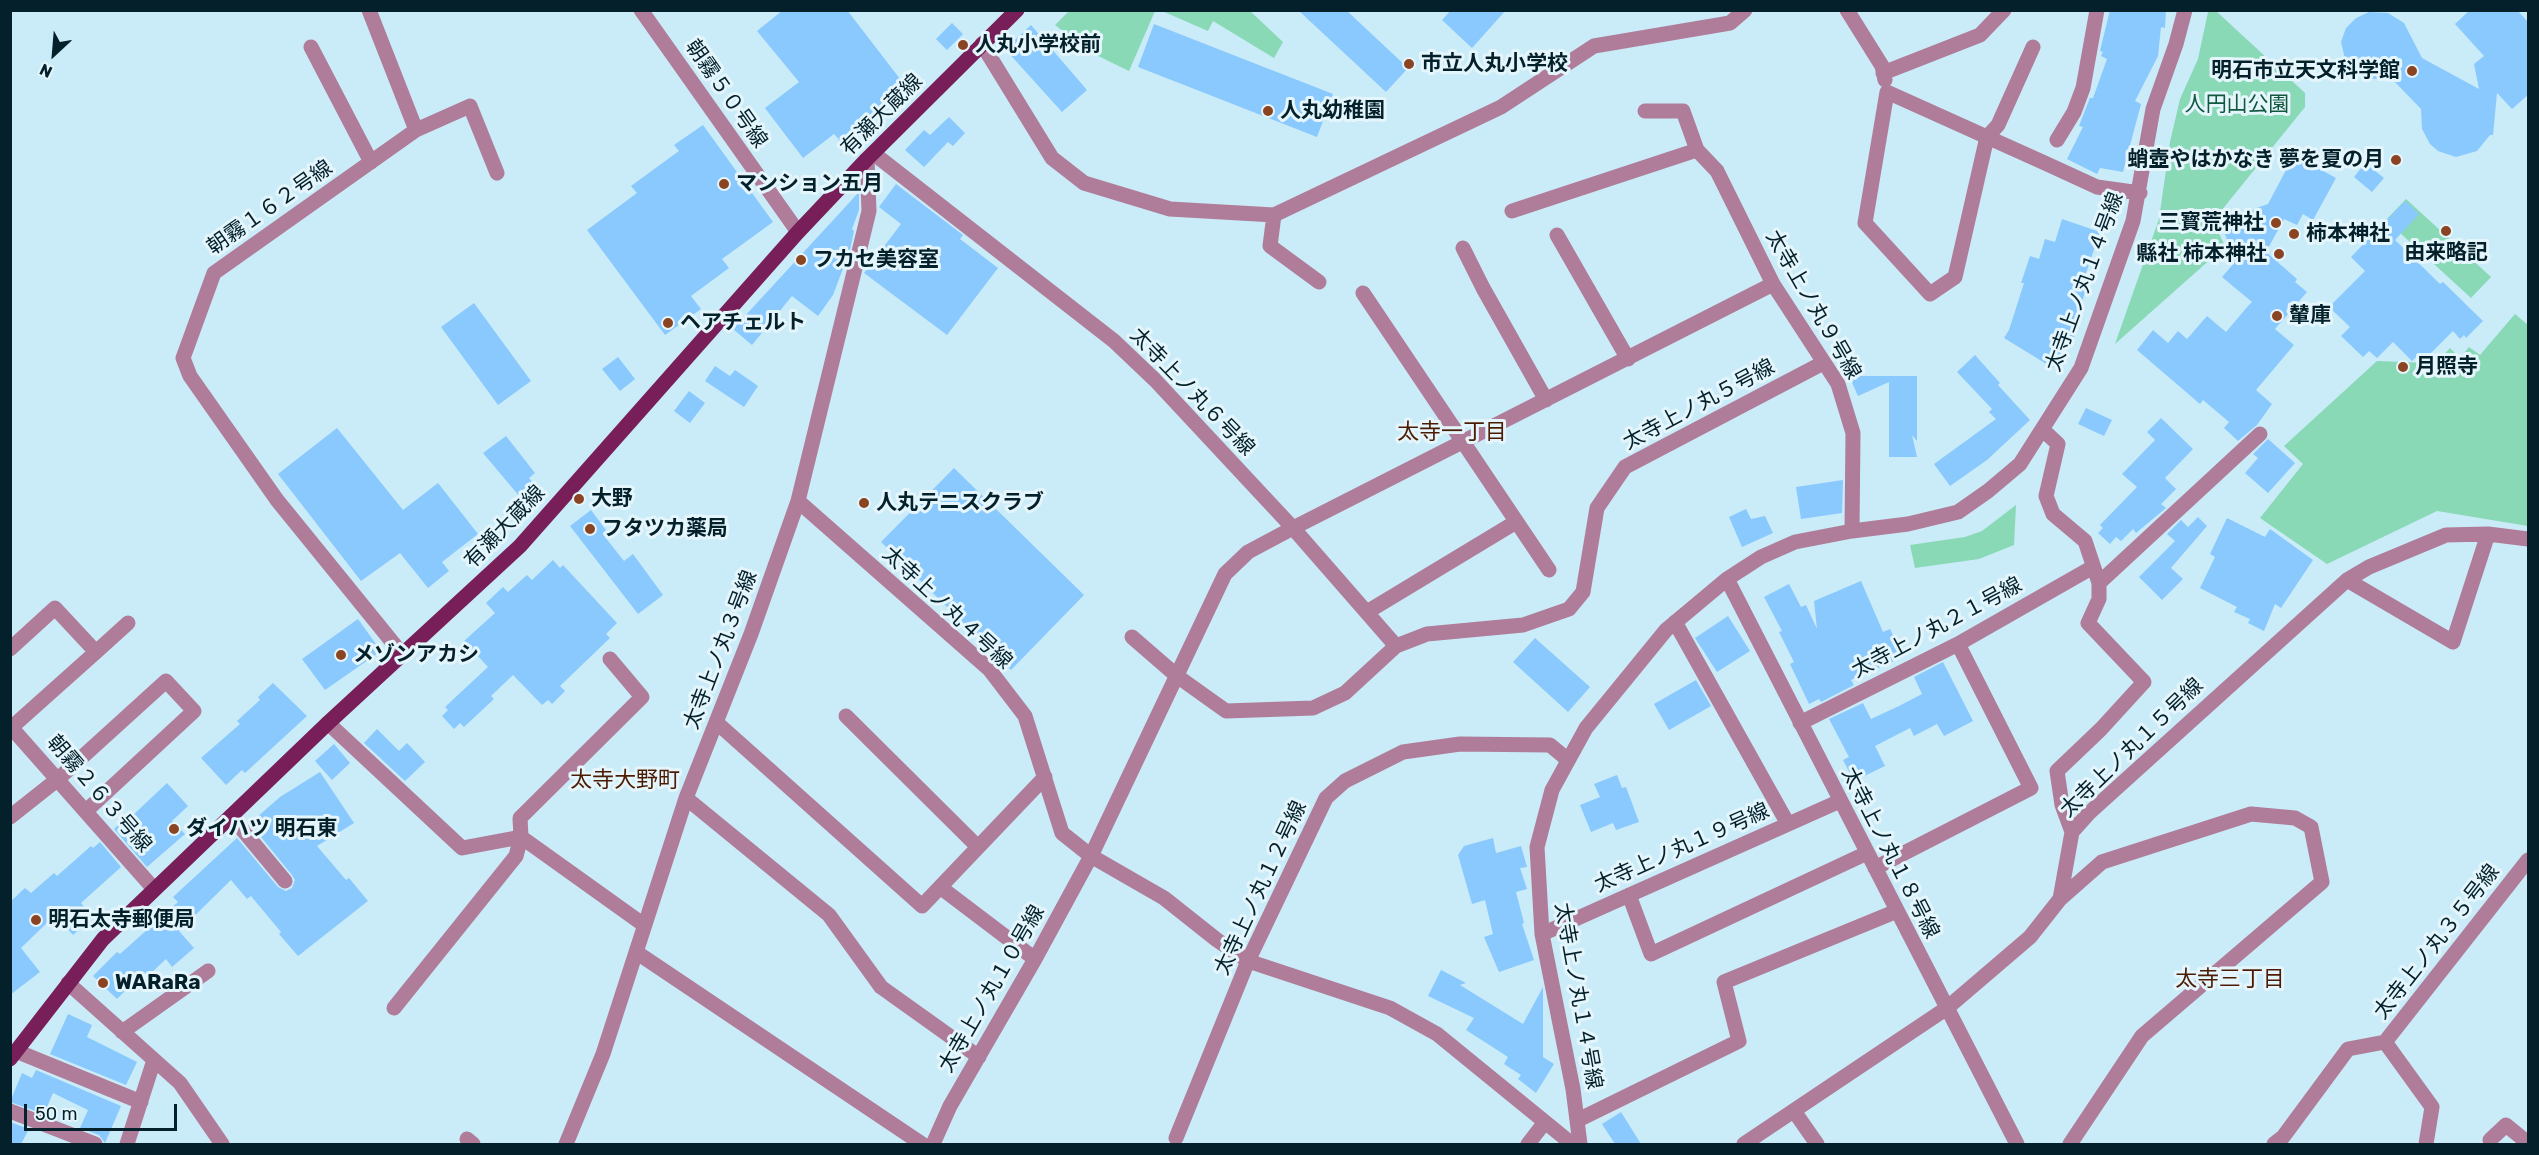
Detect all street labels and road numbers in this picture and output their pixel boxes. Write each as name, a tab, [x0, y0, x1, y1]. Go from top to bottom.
street label: 朝霧５０号線	[680, 35, 772, 153]
street label: 有瀬大蔵線	[836, 69, 928, 161]
street label: 朝霧１６２号線	[203, 156, 337, 260]
street label: 太寺上ノ丸１４号線	[2041, 189, 2129, 375]
street label: 太寺上ノ丸９号線	[1760, 226, 1866, 384]
street label: 太寺上ノ丸６号線	[1125, 323, 1259, 461]
street label: 太寺上ノ丸５号線	[1619, 354, 1779, 456]
street label: 有瀬大蔵線	[459, 480, 551, 574]
street label: 太寺上ノ丸４号線	[877, 541, 1017, 675]
street label: 太寺上ノ丸３号線	[679, 567, 763, 733]
street label: 太寺上ノ丸２１号線	[1848, 573, 2026, 683]
street label: 太寺上ノ丸１５号線	[2055, 673, 2209, 823]
street label: 朝霧２６３号線	[41, 730, 157, 858]
street label: 太寺上ノ丸１８号線	[1836, 763, 1944, 943]
street label: 太寺上ノ丸１２号線	[1210, 797, 1312, 979]
street label: 太寺上ノ丸１９号線	[1591, 798, 1773, 898]
street label: 太寺上ノ丸３５号線	[2369, 860, 2505, 1024]
street label: 太寺上ノ丸１０号線	[934, 901, 1050, 1077]
street label: 太寺上ノ丸１４号線	[1549, 901, 1607, 1091]

